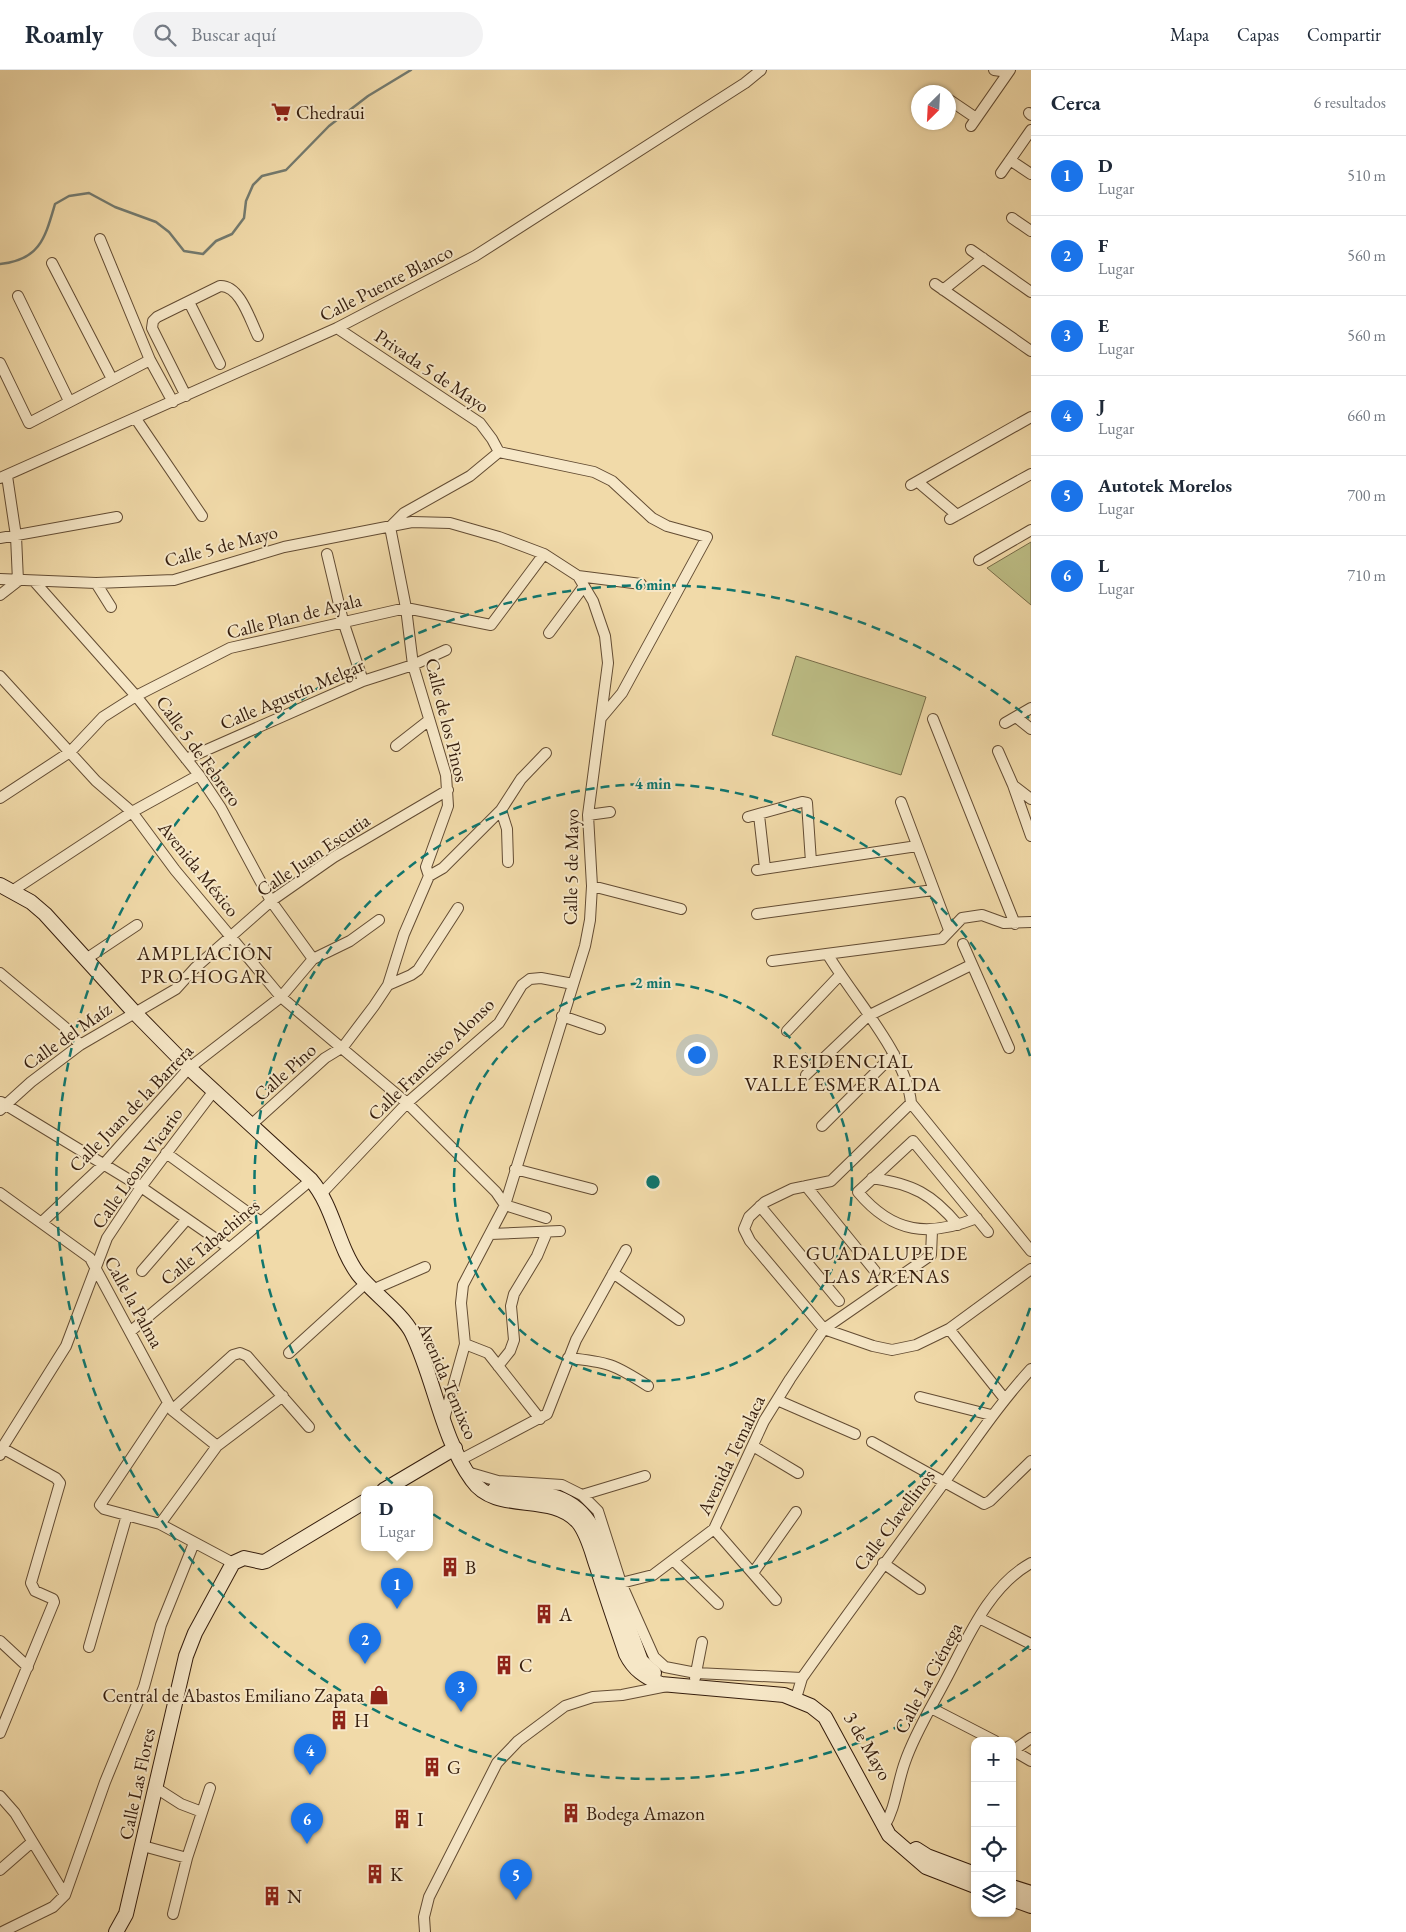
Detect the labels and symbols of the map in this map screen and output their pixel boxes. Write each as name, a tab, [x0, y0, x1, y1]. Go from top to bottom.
north arrow	[911, 85, 956, 130]
place label: Chedraui	[296, 100, 365, 125]
supermarket icon: Chedraui	[270, 101, 292, 123]
street label: Calle Puente Blanco	[315, 239, 457, 327]
street label: Privada 5 de Mayo	[370, 323, 494, 419]
street label: Calle 5 de Mayo	[161, 519, 281, 573]
text: 6 min	[635, 575, 672, 594]
street label: Calle Plan de Ayala	[224, 587, 365, 645]
street label: Calle Agustín Melgar	[216, 652, 369, 736]
street label: Calle de los Pinos	[420, 655, 474, 785]
street label: Calle 5 de Febrero	[150, 691, 248, 811]
text: 4 min	[635, 774, 672, 793]
street label: Calle Juan Escutia	[251, 807, 375, 902]
street label: Calle 5 de Mayo	[557, 809, 585, 925]
street label: Avenida México	[152, 815, 245, 922]
district label: AMPLIACIÓN PRO-HOGAR	[136, 940, 273, 989]
text: 2 min	[635, 973, 672, 992]
street label: Calle Francisco Alonso	[362, 992, 500, 1126]
street label: Calle del Maíz	[18, 996, 117, 1076]
street label: Calle Pino	[248, 1037, 322, 1107]
street label: Calle Juan de la Barrera	[63, 1038, 199, 1177]
your location	[684, 1042, 710, 1068]
district label: RESIDENCIAL VALLE ESMERALDA	[744, 1048, 942, 1097]
street label: Calle Leona Vicario	[86, 1102, 188, 1234]
centre of rings	[644, 1173, 662, 1191]
street label: Calle Tabachines	[155, 1193, 265, 1291]
district label: GUADALUPE DE LAS ARENAS	[806, 1240, 968, 1289]
street label: Calle la Palma	[98, 1252, 170, 1353]
street label: Avenida Temixco	[412, 1318, 484, 1443]
street label: Avenida Temalaca	[691, 1391, 771, 1520]
street label: Calle Clavellinos	[848, 1464, 940, 1576]
place label: B	[465, 1555, 476, 1580]
building icon: B	[439, 1556, 461, 1578]
pin: 1	[381, 1568, 413, 1609]
place label: A	[558, 1602, 573, 1627]
building icon: A	[533, 1603, 555, 1625]
street label: Calle La Ciénega	[888, 1618, 968, 1738]
pin: 2	[349, 1623, 381, 1664]
place label: C	[519, 1653, 533, 1678]
building icon: C	[493, 1654, 515, 1676]
pin: 3	[445, 1671, 477, 1712]
place label: Central de Abastos Emiliano Zapata	[103, 1683, 364, 1708]
shop icon: Central de Abastos Emiliano Zapata	[368, 1684, 390, 1706]
street label: 3 de Mayo	[838, 1707, 898, 1785]
place label: H	[354, 1708, 369, 1733]
building icon: H	[328, 1709, 350, 1731]
street label: Calle Las Flores	[113, 1726, 161, 1842]
pin: 4	[294, 1734, 326, 1775]
place label: G	[447, 1755, 461, 1780]
building icon: G	[421, 1756, 443, 1778]
place label: Bodega Amazon	[586, 1801, 705, 1826]
building icon: Bodega Amazon	[560, 1802, 582, 1824]
pin: 6	[291, 1803, 323, 1844]
place label: I	[417, 1807, 424, 1832]
building icon: I	[391, 1808, 413, 1830]
pin: 5	[500, 1859, 532, 1900]
place label: K	[390, 1862, 404, 1887]
building icon: K	[364, 1863, 386, 1885]
place label: N	[287, 1884, 302, 1909]
building icon: N	[261, 1885, 283, 1907]

